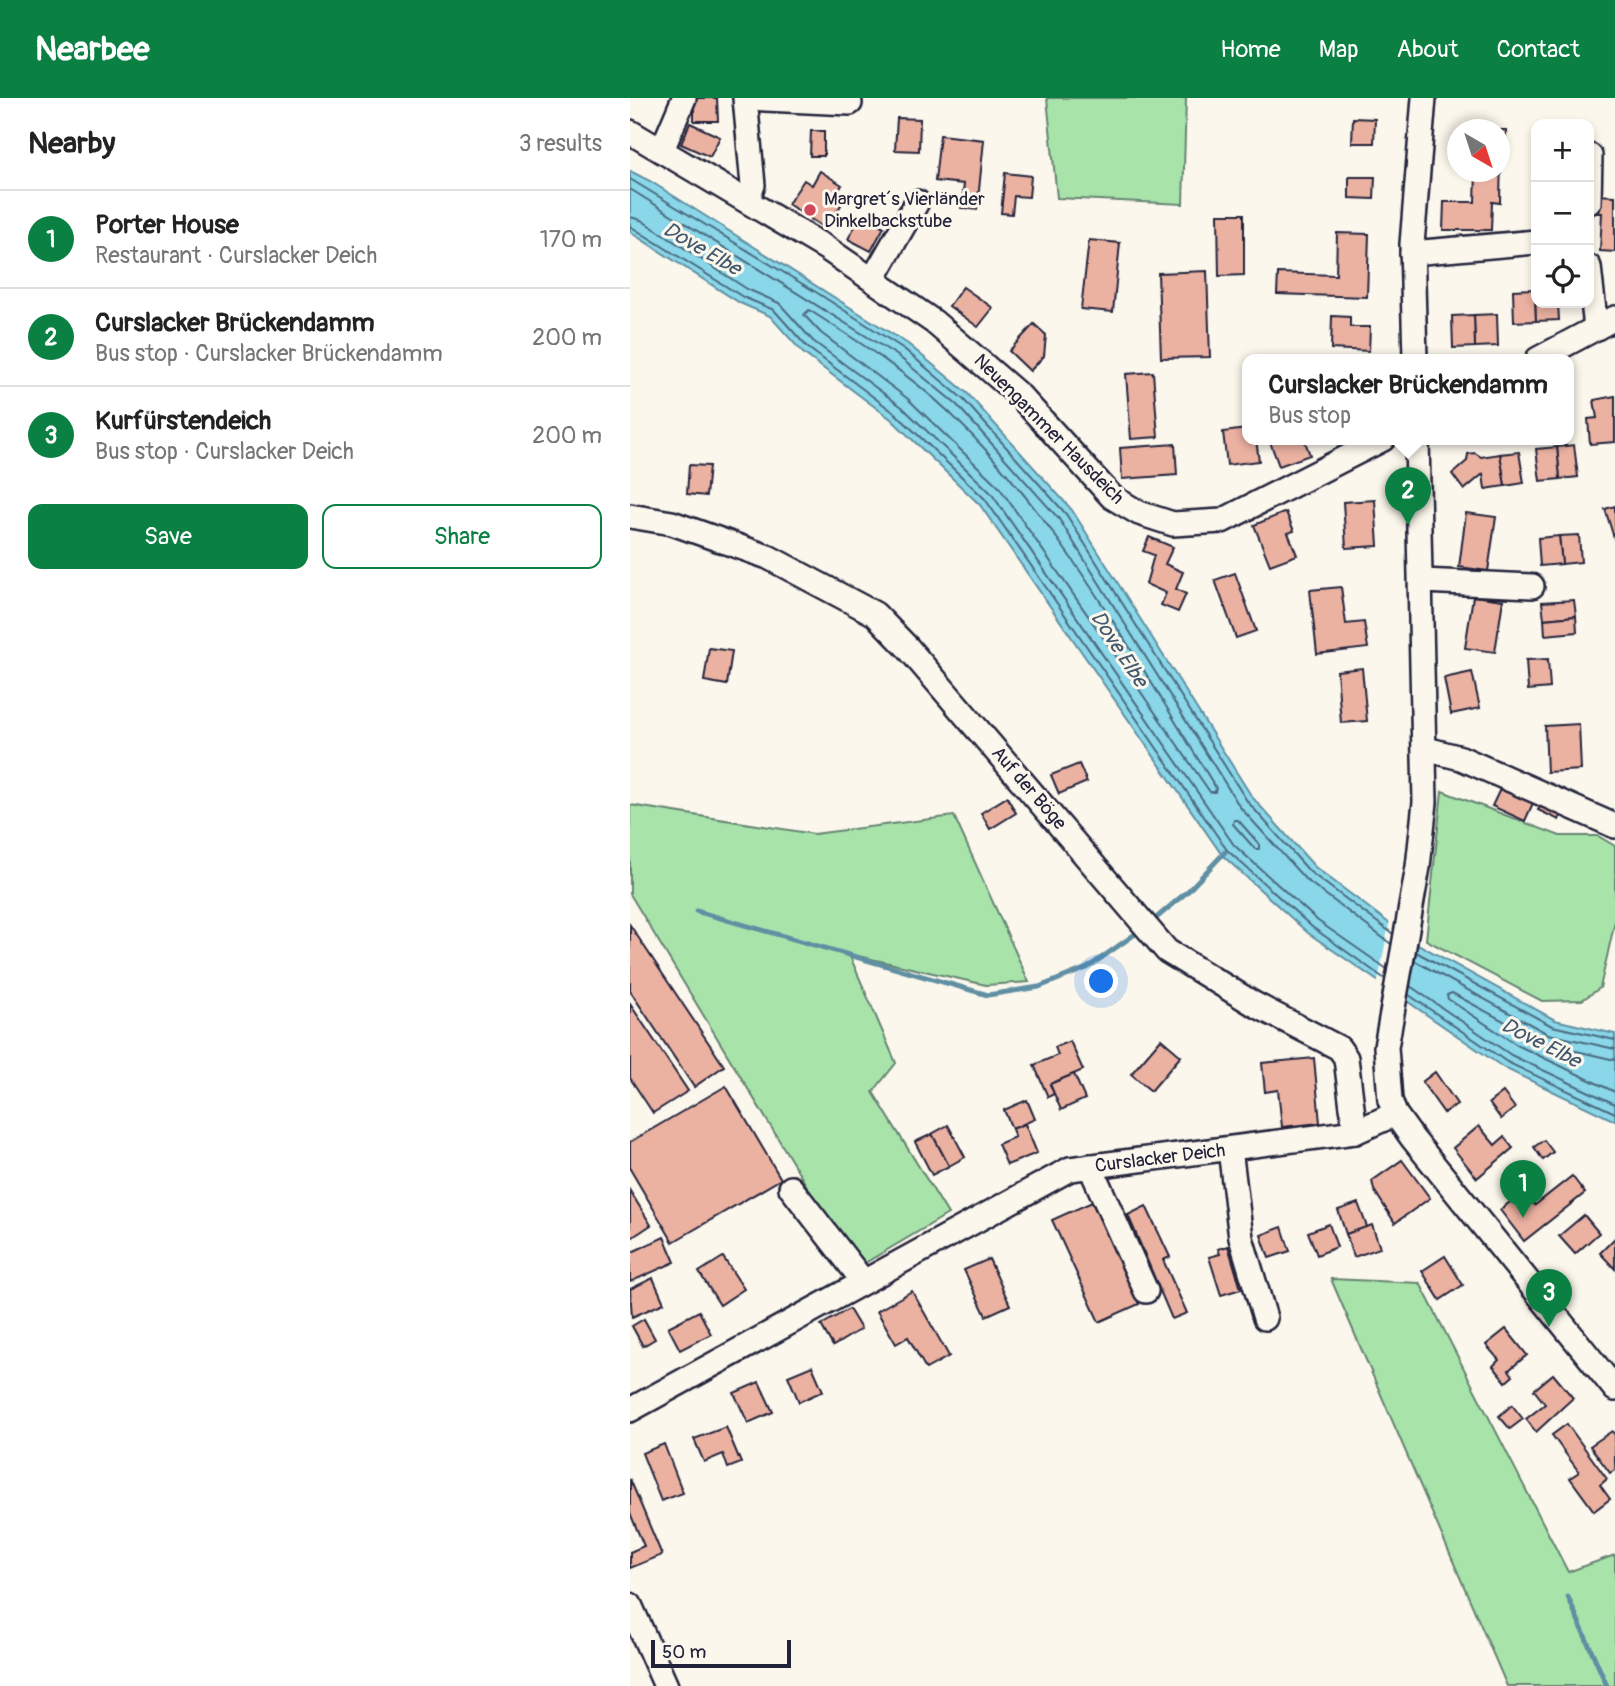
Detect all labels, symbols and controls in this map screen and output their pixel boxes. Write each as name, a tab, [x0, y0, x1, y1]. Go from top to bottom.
text: Nearbee	[35, 29, 149, 70]
text: Home	[1220, 35, 1281, 64]
text: Map	[1319, 35, 1359, 64]
text: About	[1397, 35, 1459, 64]
text: Contact	[1497, 35, 1580, 64]
north arrow	[1447, 119, 1510, 182]
map controls	[1531, 119, 1594, 308]
button: +	[1531, 119, 1594, 182]
text: Nearby	[28, 125, 115, 162]
text: 3 results	[519, 129, 602, 158]
button: −	[1531, 182, 1594, 245]
place label: Margret´s Vierländer Dinkelbackstube	[824, 187, 985, 233]
marker: Margret´s Vierländer Dinkelbackstube	[802, 202, 818, 218]
text: Porter House	[95, 209, 239, 241]
water label: Dove Elbe	[658, 216, 748, 283]
text: 1	[47, 225, 56, 254]
text: 170 m	[540, 225, 602, 254]
text: Restaurant · Curslacker Deich	[95, 241, 377, 270]
button: locate	[1531, 245, 1594, 308]
text: Curslacker Brückendamm	[95, 307, 375, 339]
text: 2	[45, 323, 57, 352]
text: 200 m	[532, 323, 602, 352]
text: Bus stop · Curslacker Brückendamm	[95, 339, 443, 368]
street label: Neuengammer Hausdeich	[969, 349, 1129, 509]
popup	[1242, 354, 1574, 445]
text: Curslacker Brückendamm	[1268, 369, 1548, 401]
text: Bus stop	[1268, 401, 1351, 430]
text: Kurfürstendeich	[95, 405, 271, 437]
text: 3	[45, 421, 57, 450]
text: 200 m	[532, 421, 602, 450]
text: Bus stop · Curslacker Deich	[95, 437, 354, 466]
pin: 2	[1385, 467, 1431, 525]
button: Save	[28, 504, 308, 569]
button: Share	[322, 504, 602, 569]
water label: Dove Elbe	[1084, 606, 1155, 694]
street label: Auf der Böge	[986, 741, 1072, 835]
your location	[1084, 964, 1118, 998]
water label: Dove Elbe	[1497, 1012, 1588, 1076]
street label: Curslacker Deich	[1094, 1138, 1227, 1178]
pin: 1	[1500, 1160, 1546, 1218]
pin: 3	[1526, 1269, 1572, 1327]
scale bar	[651, 1637, 791, 1669]
text: 50 m	[662, 1640, 706, 1664]

